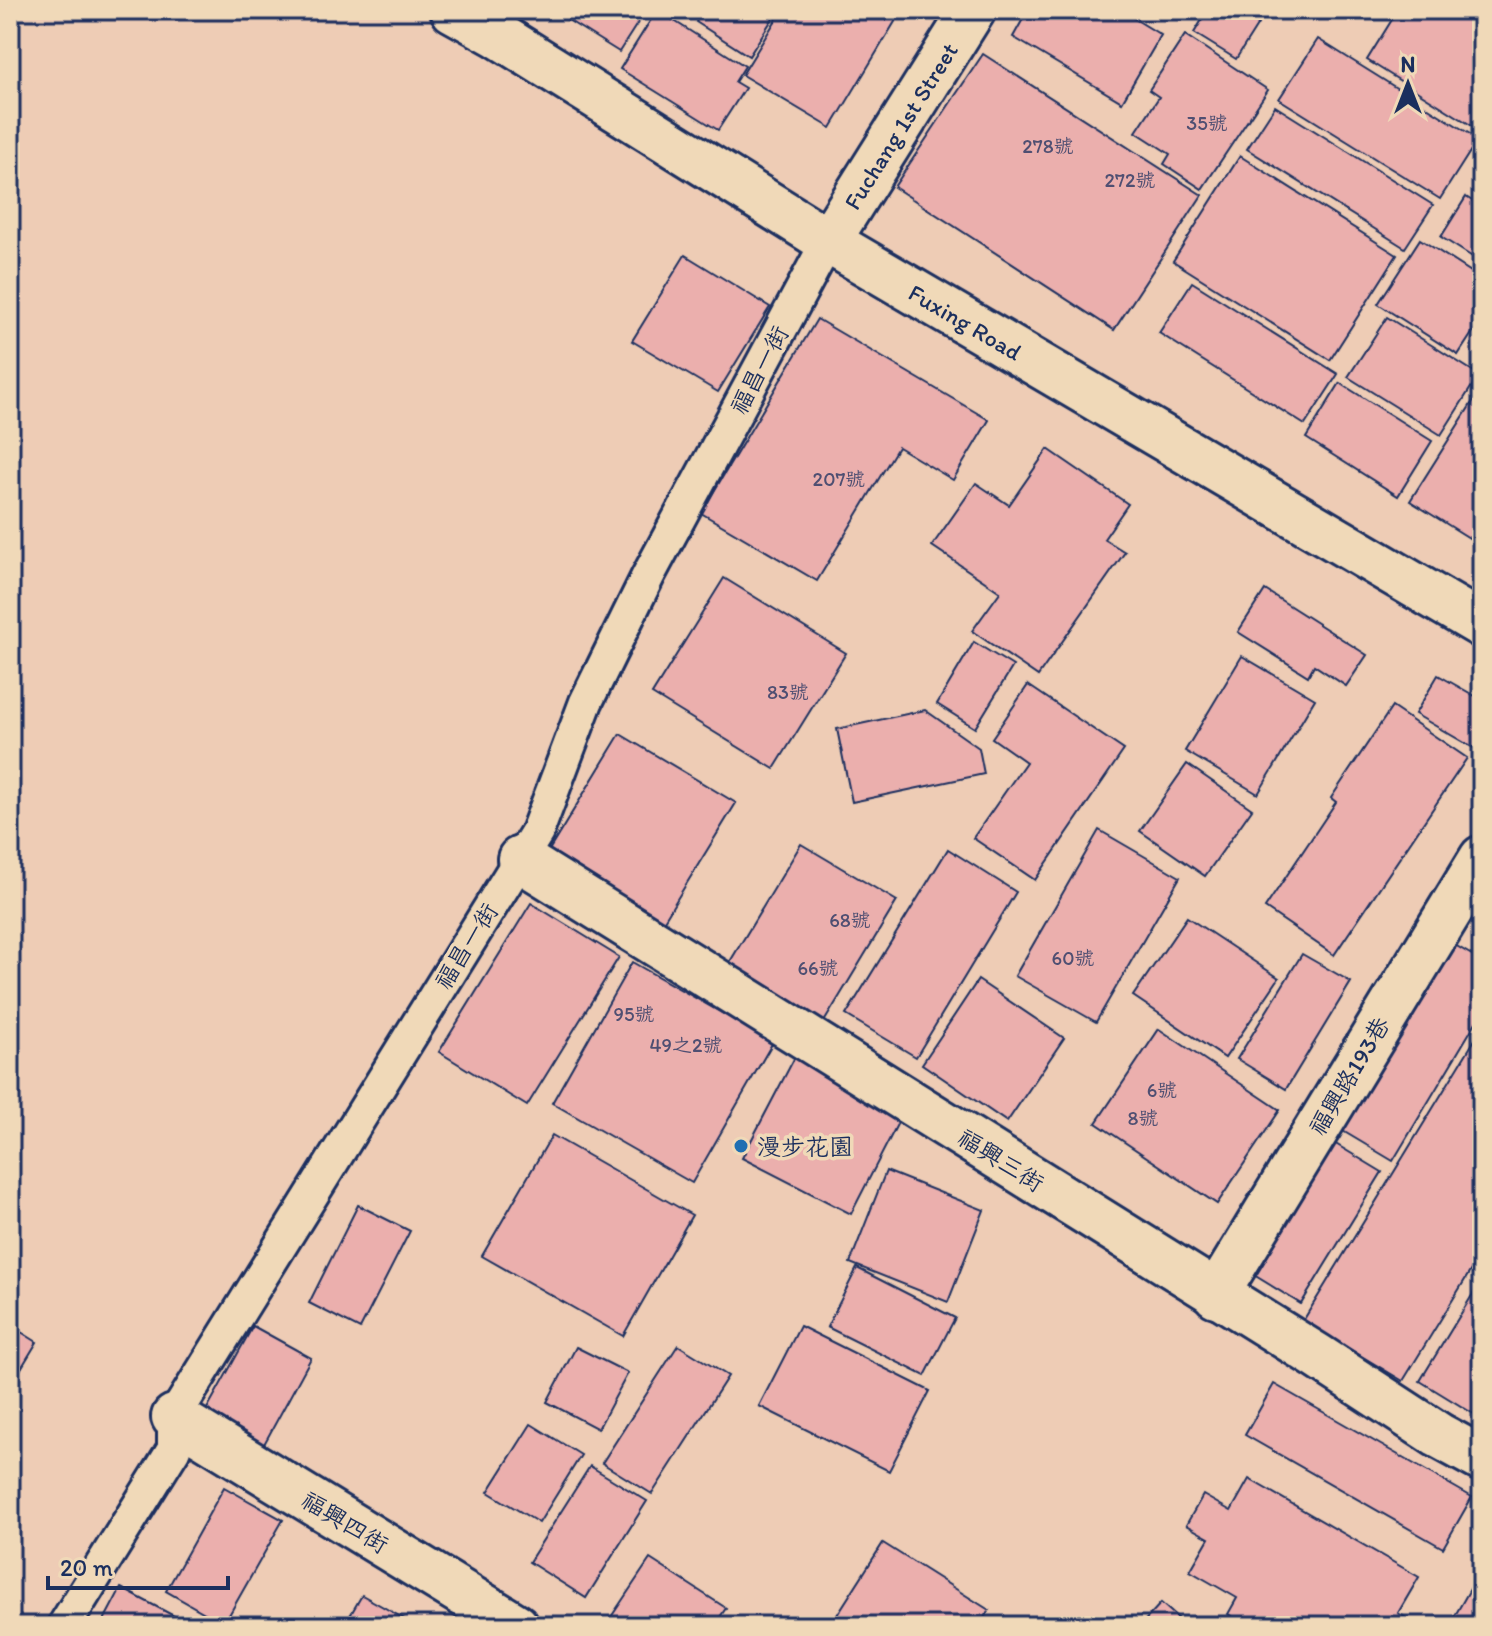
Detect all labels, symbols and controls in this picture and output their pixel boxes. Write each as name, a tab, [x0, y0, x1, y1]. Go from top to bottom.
street label: Fuchang 1st Street	[837, 37, 964, 215]
north arrow	[1368, 44, 1448, 124]
text: N	[1401, 51, 1415, 78]
house number: 35號	[1186, 111, 1228, 135]
house number: 278號	[1022, 134, 1074, 158]
house number: 272號	[1105, 168, 1155, 192]
street label: Fuxing Road	[904, 277, 1027, 366]
street label: 福昌一街	[724, 321, 794, 419]
house number: 207號	[813, 467, 865, 491]
house number: 83號	[767, 680, 809, 704]
street label: 福昌一街	[428, 898, 504, 994]
house number: 68號	[829, 908, 871, 932]
house number: 60號	[1052, 946, 1094, 970]
house number: 66號	[797, 956, 839, 980]
house number: 95號	[614, 1002, 654, 1026]
street label: 福興路193巷	[1302, 1012, 1396, 1140]
house number: 49之2號	[650, 1033, 723, 1057]
house number: 6號	[1147, 1078, 1177, 1102]
house number: 8號	[1128, 1106, 1158, 1130]
street label: 福興三街	[953, 1122, 1049, 1198]
place label: 漫步花園	[757, 1132, 853, 1161]
marker: 漫步花園	[732, 1137, 750, 1155]
street label: 福興四街	[296, 1485, 394, 1559]
scale bar	[48, 1540, 228, 1590]
text: 20 m	[60, 1553, 113, 1582]

